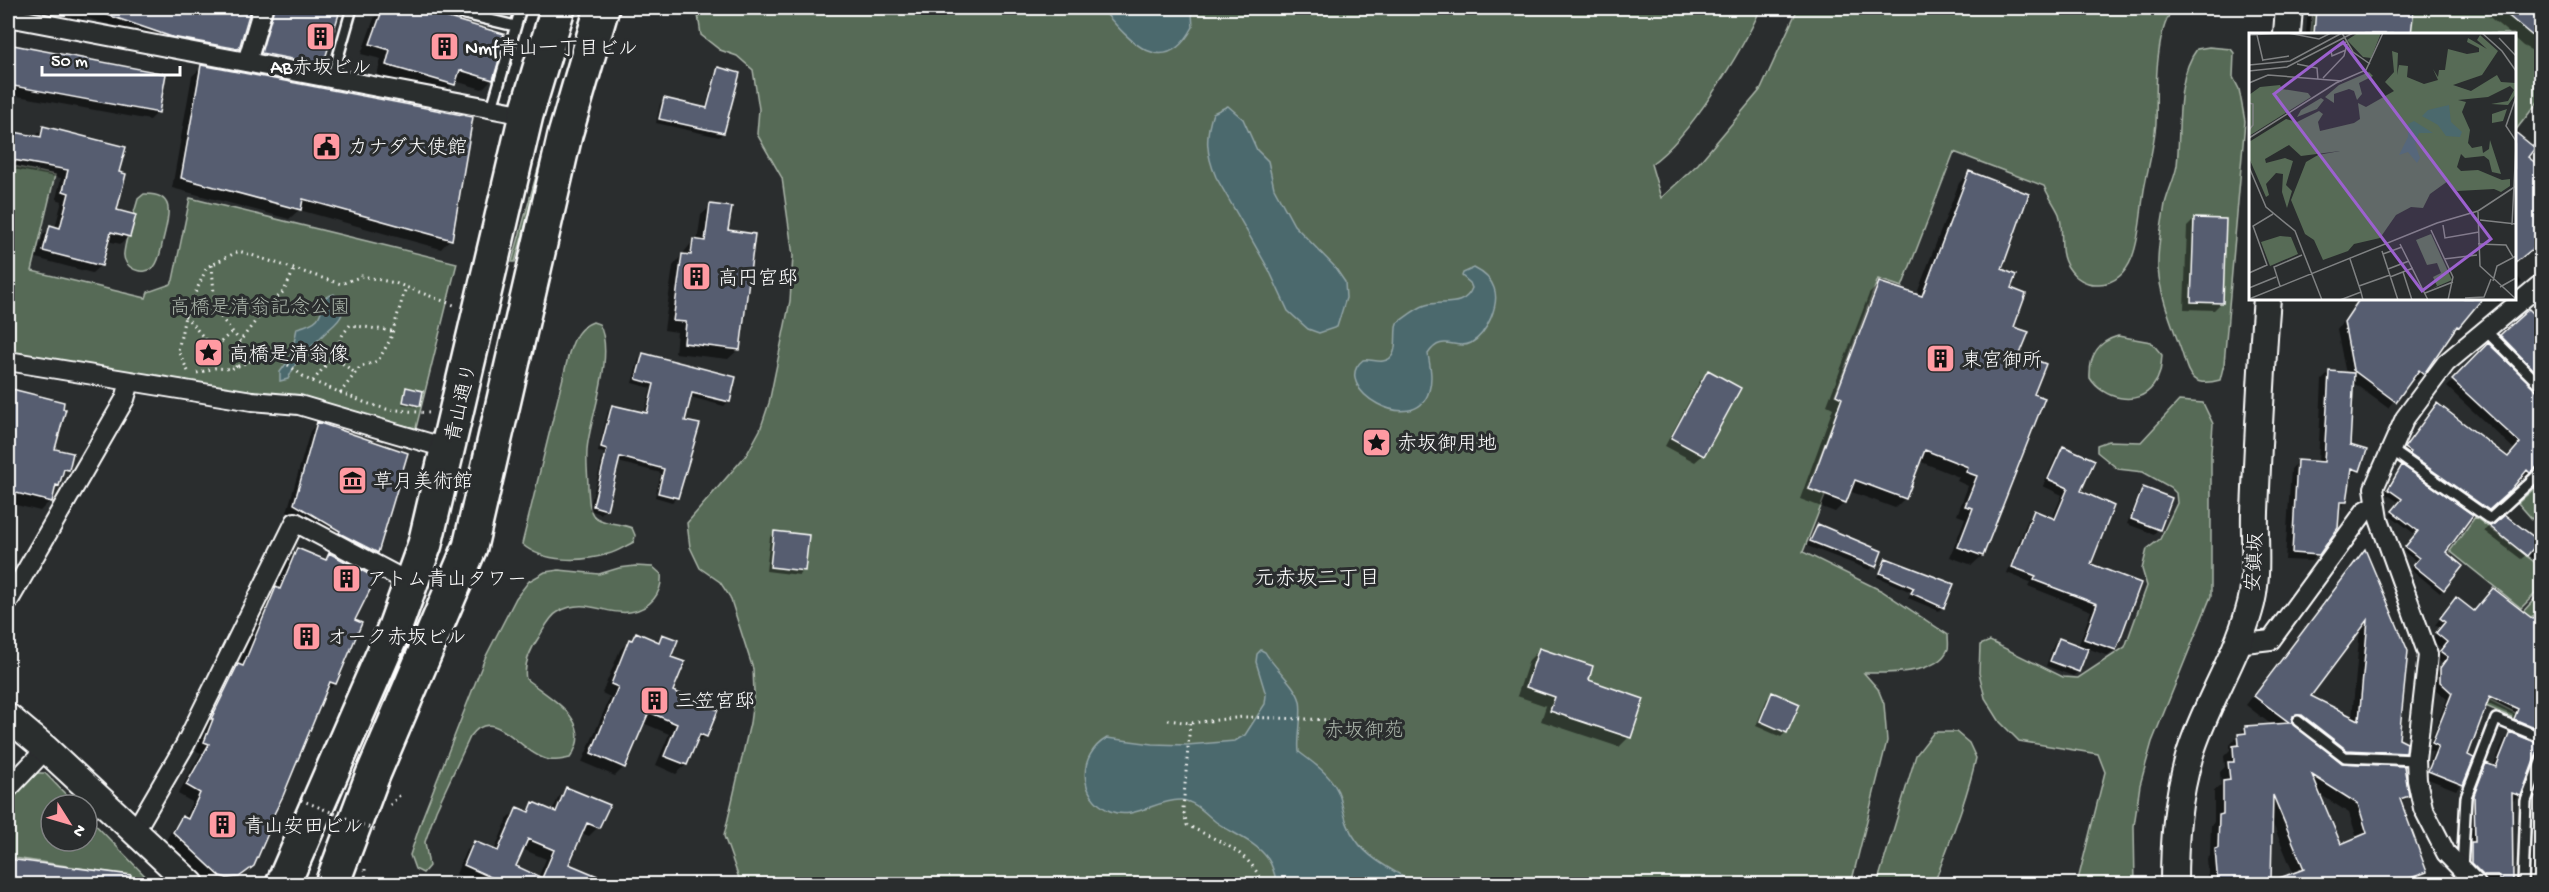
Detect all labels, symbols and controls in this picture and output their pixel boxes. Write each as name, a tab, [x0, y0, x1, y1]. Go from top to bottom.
building icon: AB赤坂ビル	[305, 20, 337, 52]
building icon: Nmf青山一丁目ビル	[428, 31, 460, 63]
inset map	[2249, 33, 2516, 300]
place label: Nmf青山一丁目ビル	[465, 37, 638, 62]
scale bar	[42, 39, 180, 77]
text: 50 m	[51, 52, 88, 73]
place label: AB赤坂ビル	[270, 56, 372, 81]
public building icon: カナダ大使館	[311, 130, 343, 162]
place label: カナダ大使館	[348, 136, 467, 161]
building icon: 高円宮邸	[681, 261, 713, 293]
place label: 高円宮邸	[718, 267, 798, 292]
park label: 高橋是清翁記念公園	[170, 296, 350, 321]
place icon: 高橋是清翁像	[192, 337, 224, 369]
place label: 高橋是清翁像	[229, 343, 349, 368]
building icon: 東宮御所	[1925, 343, 1957, 375]
place label: 東宮御所	[1962, 349, 2042, 374]
street label: 青山通り	[441, 361, 484, 444]
place icon: 赤坂御用地	[1360, 426, 1392, 458]
place label: 赤坂御用地	[1397, 432, 1497, 457]
museum icon: 草月美術館	[336, 464, 368, 496]
place label: 草月美術館	[373, 470, 473, 495]
street label: 安鎮坂	[2241, 532, 2270, 593]
building icon: アトム青山タワー	[330, 562, 362, 594]
district label: 元赤坂二丁目	[1254, 567, 1380, 593]
place label: アトム青山タワー	[367, 568, 527, 593]
building icon: オーク赤坂ビル	[290, 620, 322, 652]
place label: オーク赤坂ビル	[327, 626, 467, 651]
building icon: 三笠宮邸	[638, 684, 670, 716]
place label: 三笠宮邸	[675, 691, 755, 715]
park label: 赤坂御苑	[1324, 719, 1404, 744]
north arrow	[39, 793, 99, 853]
building icon: 青山安田ビル	[207, 809, 239, 841]
place label: 青山安田ビル	[244, 815, 364, 840]
text: N	[67, 820, 89, 840]

